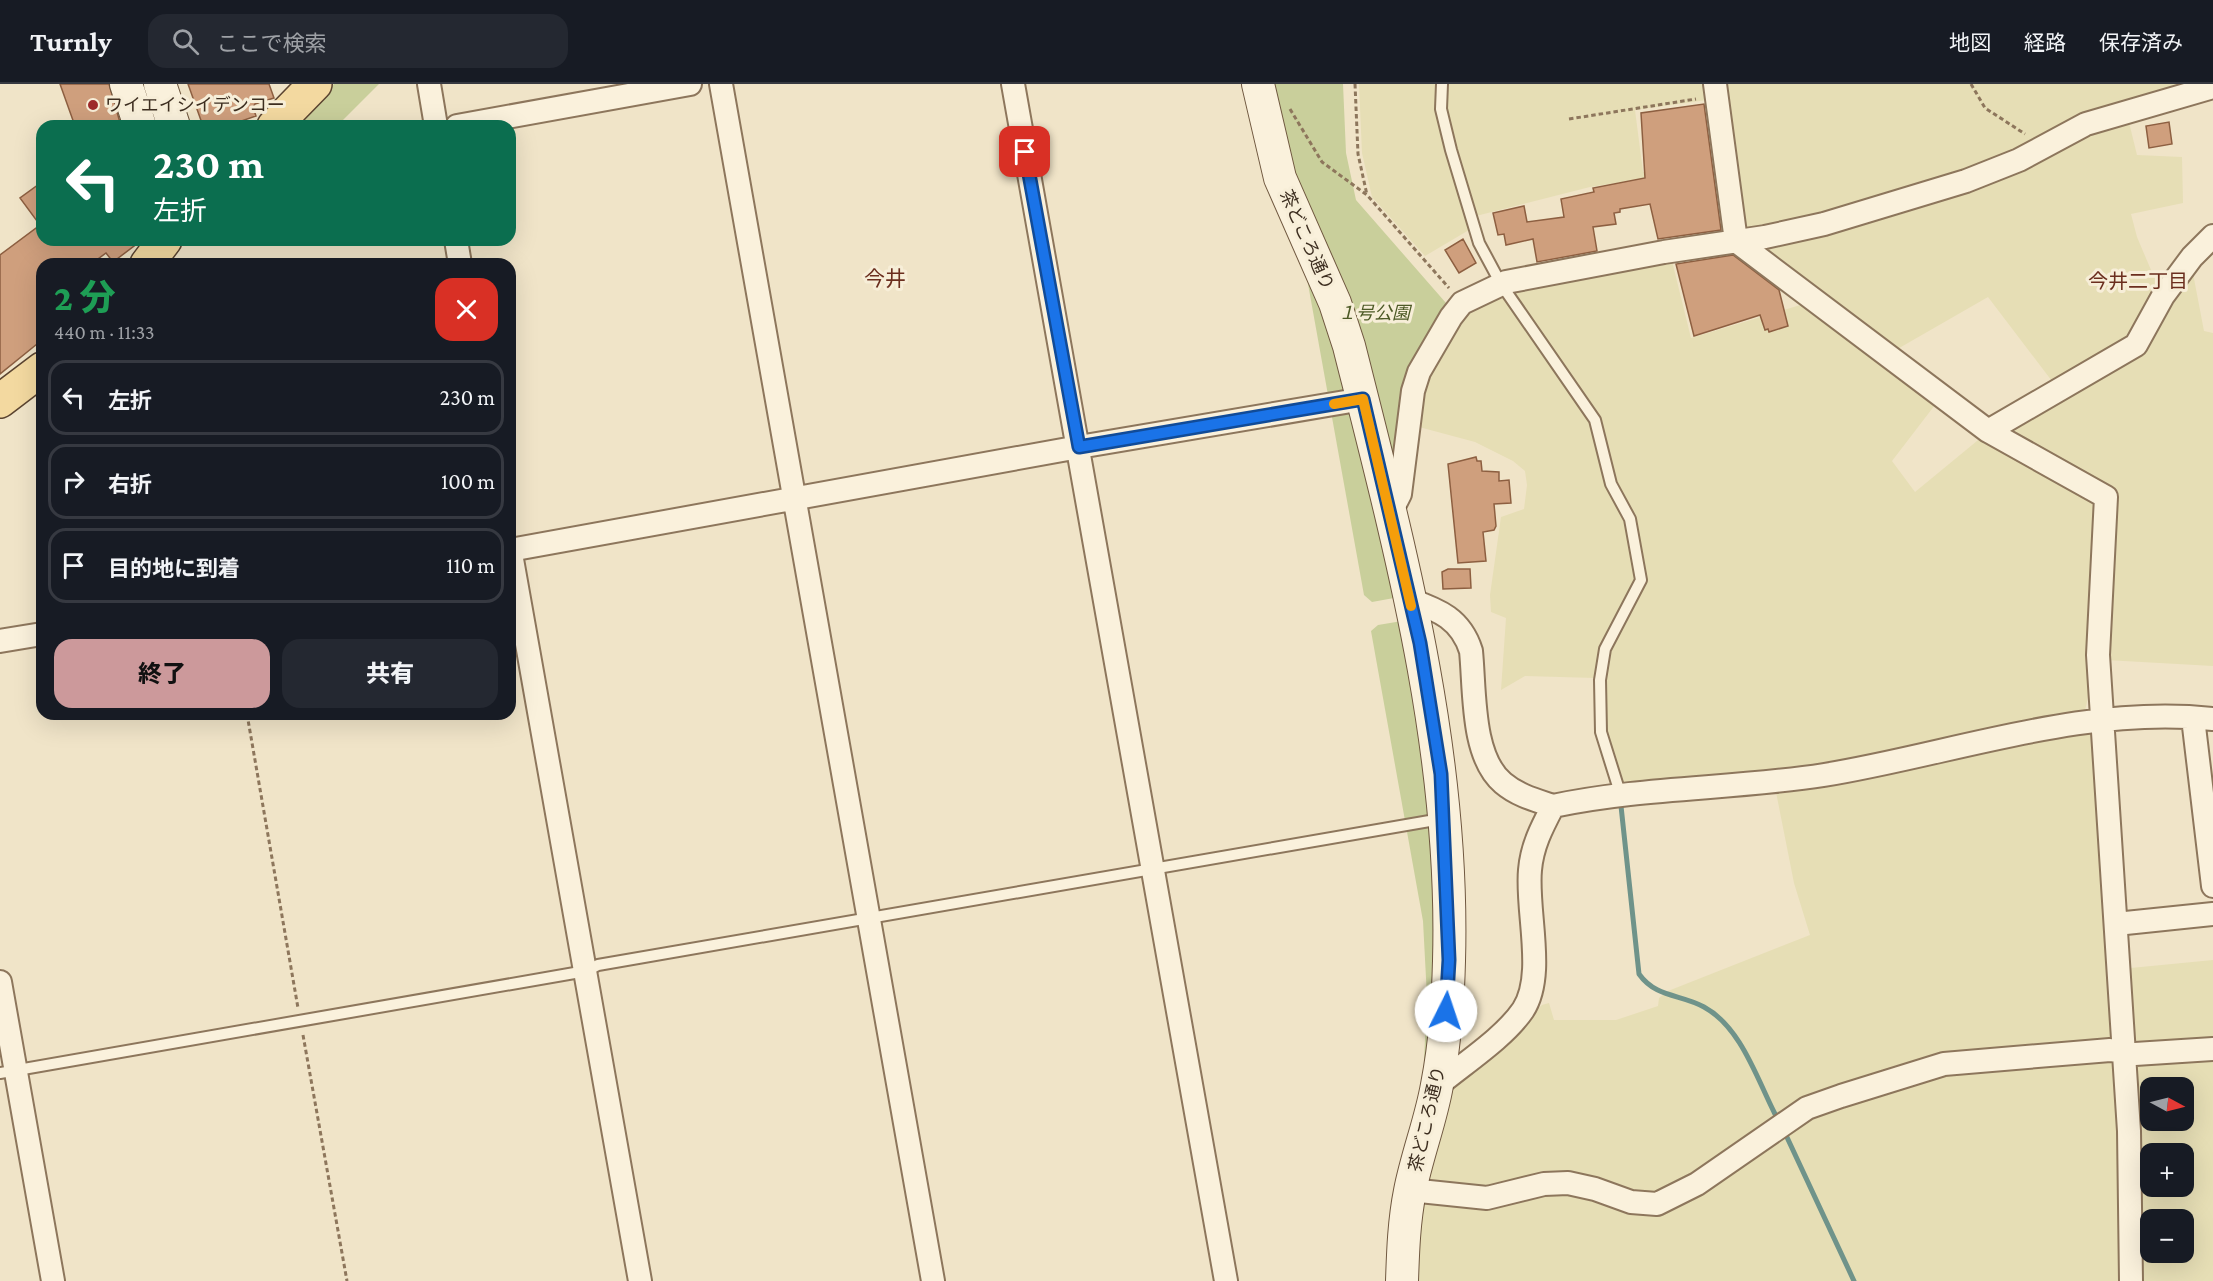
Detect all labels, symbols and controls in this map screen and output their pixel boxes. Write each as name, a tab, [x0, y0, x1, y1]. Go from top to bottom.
search box	[148, 14, 568, 68]
icon: search	[169, 25, 202, 58]
text: Turnly	[30, 26, 112, 57]
text: ここで検索	[217, 31, 327, 56]
text: 地図	[1949, 31, 1991, 55]
text: 経路	[2024, 31, 2066, 55]
text: 保存済み	[2099, 31, 2183, 55]
place label: ワイエイシイデンコー	[105, 95, 285, 115]
marker: ワイエイシイデンコー	[86, 98, 100, 112]
pin	[999, 126, 1050, 177]
icon: arrive	[1008, 135, 1041, 168]
text: 230 m	[153, 140, 264, 187]
icon: left	[54, 144, 132, 222]
street label: 茶どころ通り	[1276, 187, 1338, 293]
text: 左折	[153, 196, 207, 226]
district label: 今井	[864, 267, 906, 291]
district label: 今井二丁目	[2088, 270, 2188, 292]
text: 2 分	[54, 278, 116, 318]
button: close	[435, 278, 498, 341]
park label: １号公園	[1338, 303, 1413, 323]
text: 440 m · 11:33	[54, 321, 155, 343]
icon: left	[57, 381, 90, 414]
text: 230 m	[440, 385, 495, 410]
text: 左折	[108, 388, 152, 413]
icon: right	[57, 465, 90, 498]
text: 100 m	[441, 469, 495, 494]
text: 右折	[108, 472, 152, 497]
icon: arrive	[57, 549, 90, 582]
text: 110 m	[446, 553, 495, 578]
text: 目的地に到着	[108, 556, 240, 581]
button: 終了	[54, 639, 270, 708]
button: 共有	[282, 639, 498, 708]
position arrow	[1414, 979, 1478, 1043]
street label: 茶どころ通り	[1405, 1064, 1449, 1174]
north arrow	[2140, 1077, 2194, 1131]
map controls	[2140, 1077, 2194, 1263]
button: +	[2140, 1143, 2194, 1197]
button: −	[2140, 1209, 2194, 1263]

